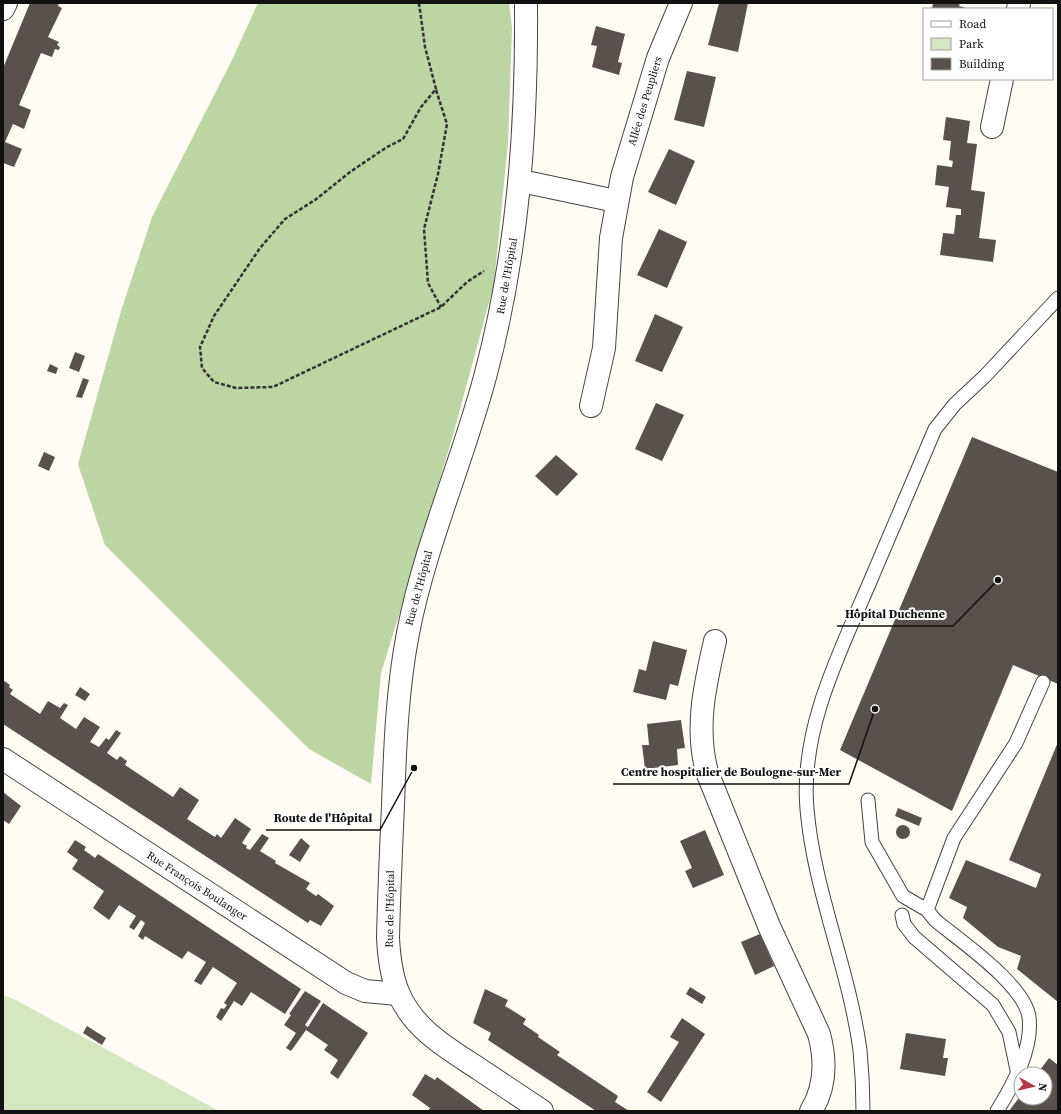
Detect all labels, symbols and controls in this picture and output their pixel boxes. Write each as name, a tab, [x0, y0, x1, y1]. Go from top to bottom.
legend	[923, 8, 1053, 80]
text: Road	[959, 16, 986, 32]
text: Park	[959, 36, 984, 52]
street label: Allée des Peupliers	[624, 54, 666, 148]
text: Building	[959, 56, 1004, 72]
street label: Rue de l'Hôpital	[493, 237, 521, 315]
street label: Rue de l'Hôpital	[402, 549, 436, 627]
callout: Hôpital Duchenne	[837, 602, 953, 626]
text: Hôpital Duchenne	[845, 606, 945, 622]
callout: Centre hospitalier de Boulogne-sur-Mer	[613, 760, 849, 784]
text: Centre hospitalier de Boulogne-sur-Mer	[621, 764, 841, 780]
callout: Route de l'Hôpital	[266, 806, 380, 830]
text: Route de l'Hôpital	[274, 810, 372, 826]
street label: Rue François Boulanger	[144, 848, 250, 924]
street label: Rue de l'Hôpital	[382, 870, 398, 948]
north arrow	[1013, 1066, 1053, 1106]
text: N	[1034, 1082, 1050, 1092]

